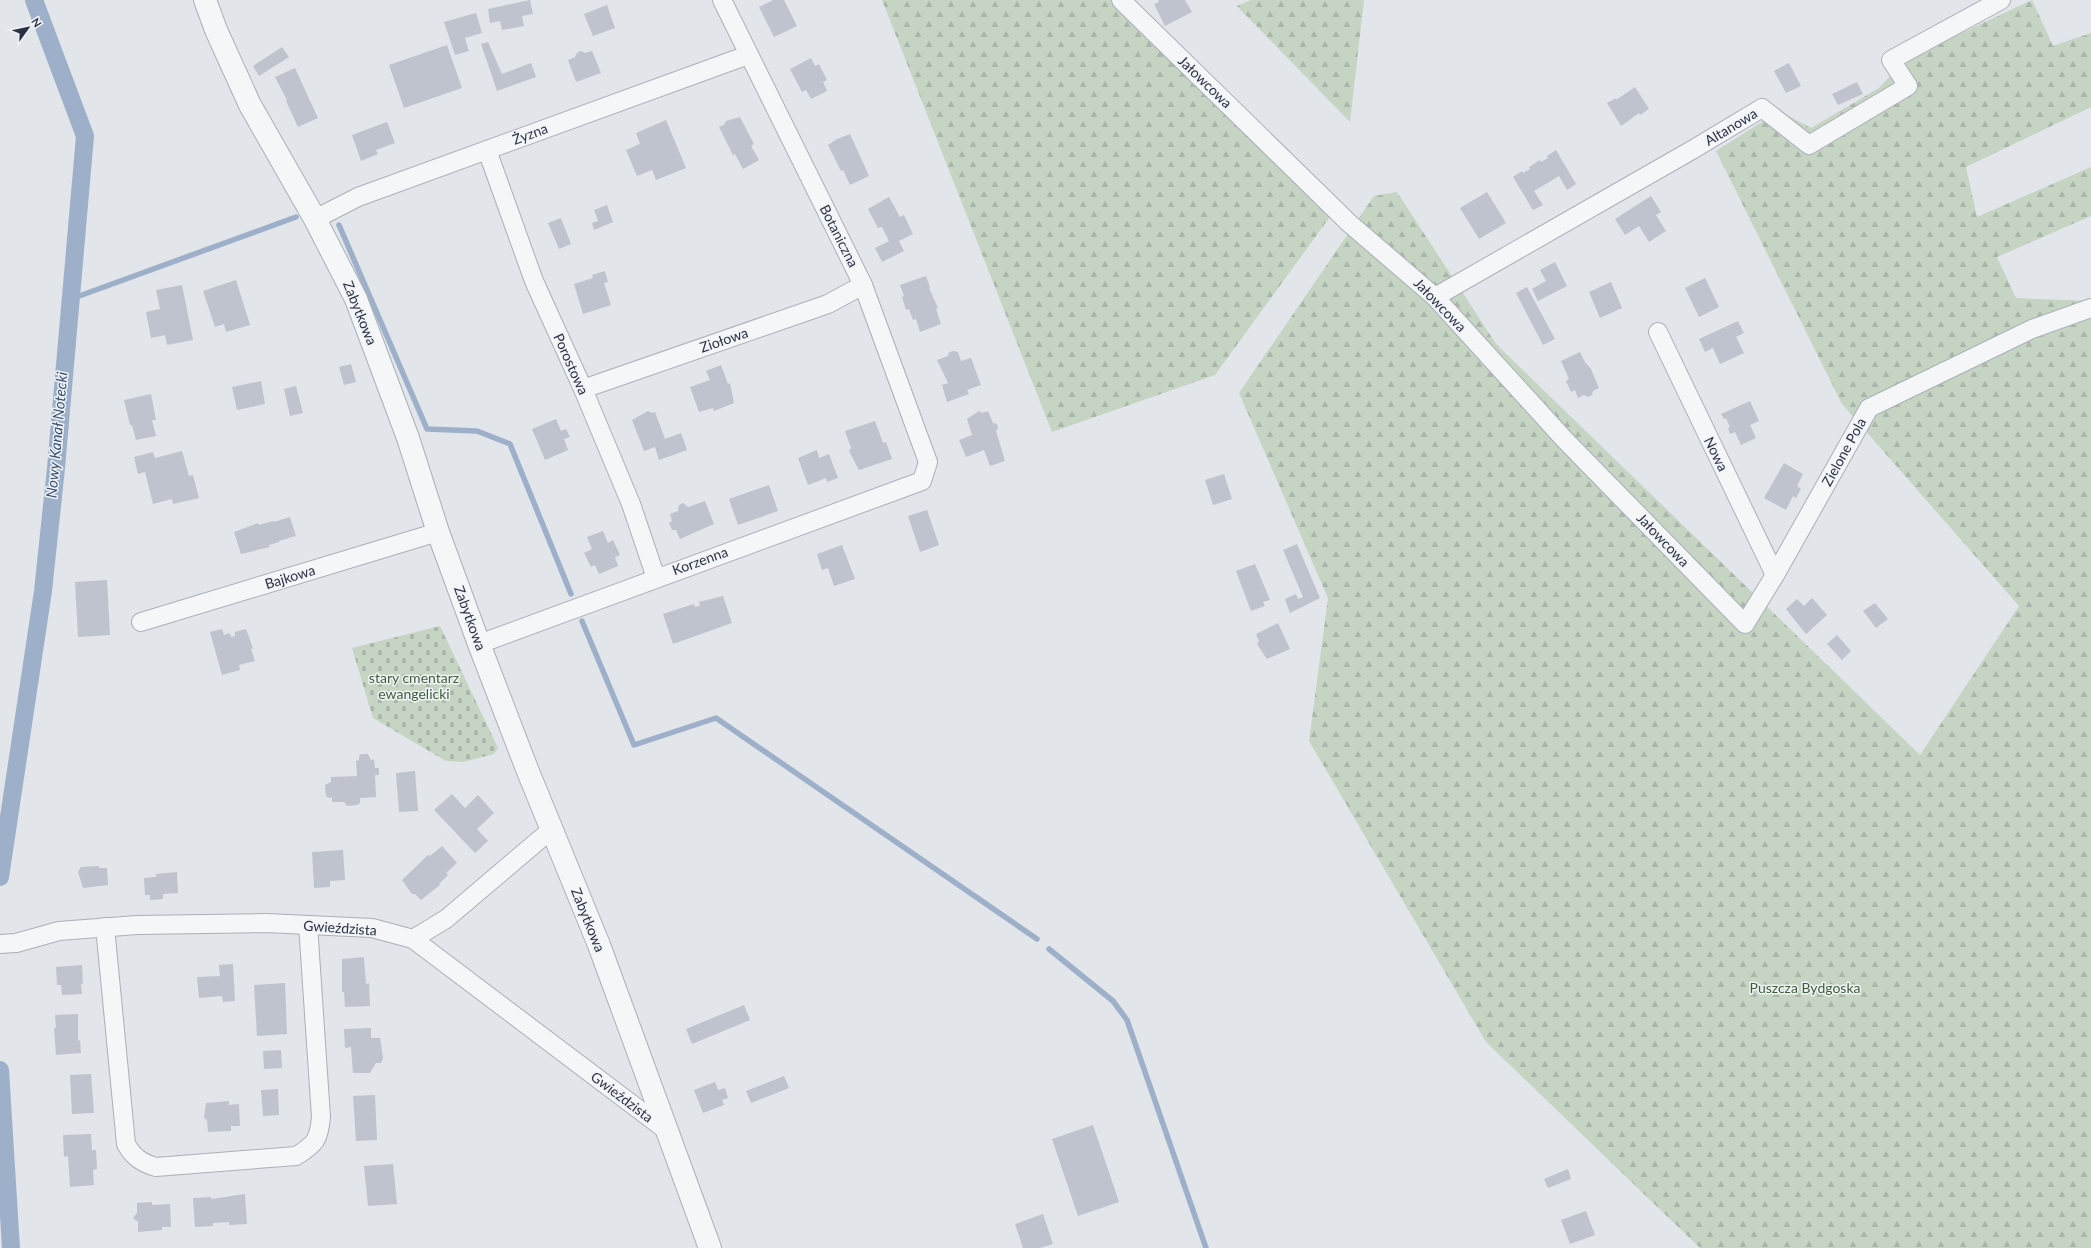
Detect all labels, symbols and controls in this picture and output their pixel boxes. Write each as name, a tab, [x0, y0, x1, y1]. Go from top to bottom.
north arrow	[8, 8, 48, 48]
text: N	[29, 15, 45, 29]
street label: Jałowcowa	[1175, 52, 1236, 111]
street label: Altanowa	[1701, 104, 1760, 149]
street label: Żyzna	[510, 119, 550, 148]
street label: Botaniczna	[817, 202, 862, 270]
street label: Jałowcowa	[1411, 274, 1470, 335]
street label: Zabytkowa	[340, 278, 381, 347]
street label: Ziołowa	[698, 323, 750, 356]
street label: Porostowa	[550, 330, 593, 397]
water label: Nowy Kanał Notecki	[42, 370, 71, 499]
street label: Zielone Pola	[1818, 415, 1869, 489]
street label: Nowa	[1701, 434, 1732, 474]
street label: Jałowcowa	[1634, 509, 1693, 570]
street label: Korzenna	[670, 543, 730, 578]
street label: Bajkowa	[263, 561, 317, 592]
street label: Zabytkowa	[451, 583, 490, 653]
park label: stary cmentarz ewangelicki	[369, 669, 459, 702]
street label: Zabytkowa	[568, 885, 609, 954]
street label: Gwieździsta	[303, 916, 377, 939]
park label: Puszcza Bydgoska	[1750, 979, 1861, 996]
street label: Gwieździsta	[588, 1068, 657, 1126]

